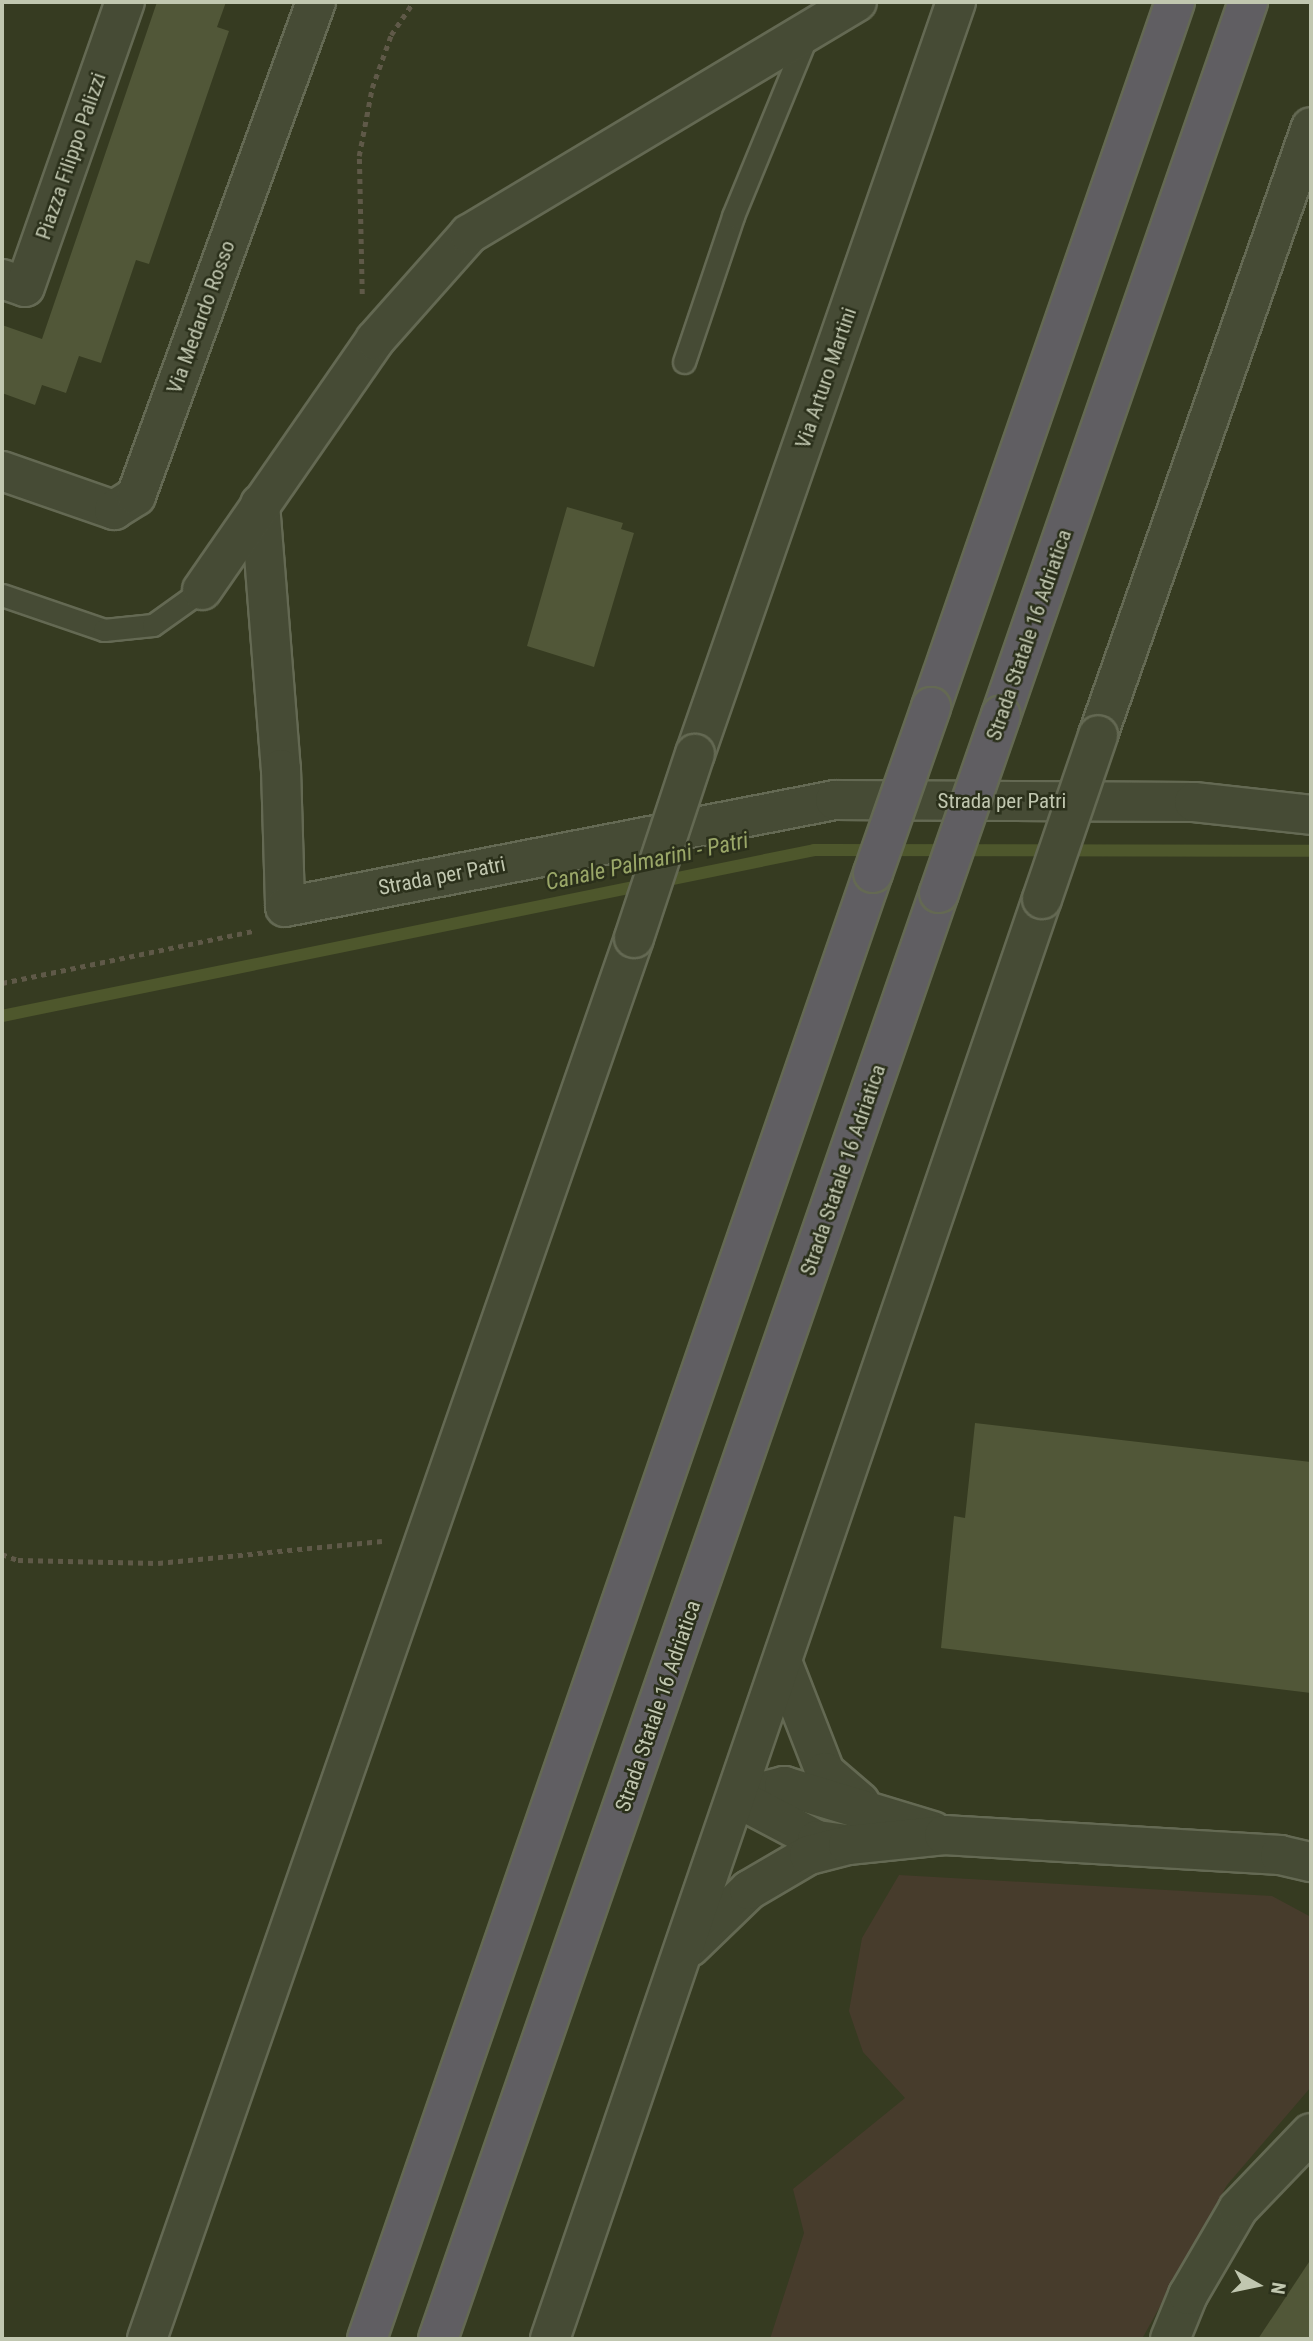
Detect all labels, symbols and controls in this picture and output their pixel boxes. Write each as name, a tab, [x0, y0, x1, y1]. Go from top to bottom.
street label: Piazza Filippo Palizzi	[31, 69, 111, 243]
street label: Via Medardo Rosso	[162, 237, 240, 397]
street label: Via Arturo Martini	[790, 304, 862, 452]
street label: Strada Statale 16 Adriatica	[981, 526, 1077, 744]
street label: Strada per Patri	[938, 788, 1066, 814]
water label: Canale Palmarini - Patri	[543, 827, 751, 897]
street label: Strada per Patri	[376, 851, 508, 901]
street label: Strada Statale 16 Adriatica	[795, 1061, 891, 1279]
street label: Strada Statale 16 Adriatica	[610, 1597, 706, 1815]
north arrow	[1222, 2250, 1292, 2320]
text: N	[1266, 2281, 1291, 2296]

